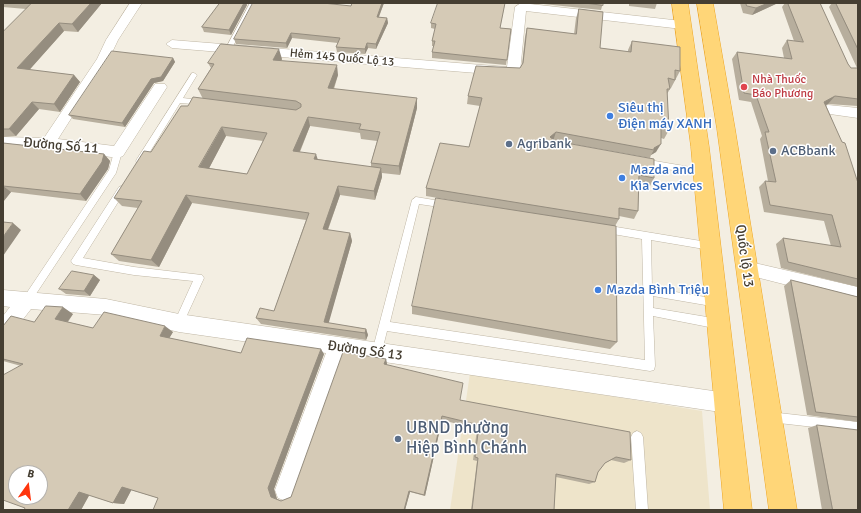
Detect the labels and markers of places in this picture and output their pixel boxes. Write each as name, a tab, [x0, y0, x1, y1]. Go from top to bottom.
place label: Nhà Thuốc Báo Phương	[752, 73, 813, 101]
marker: Nhà Thuốc Báo Phương	[739, 82, 749, 92]
place label: Siêu thị Điện máy XANH	[618, 100, 712, 132]
marker: Siêu thị Điện máy XANH	[605, 111, 615, 121]
place label: Agribank	[517, 136, 571, 152]
marker: Agribank	[504, 139, 514, 149]
place label: ACBbank	[781, 143, 835, 159]
marker: ACBbank	[768, 146, 778, 156]
place label: Mazda and Kia Services	[630, 162, 702, 194]
marker: Mazda and Kia Services	[617, 173, 627, 183]
place label: Mazda Bình Triệu	[606, 282, 709, 298]
marker: Mazda Bình Triệu	[593, 285, 603, 295]
place label: UBND phường Hiệp Bình Chánh	[406, 419, 527, 459]
marker: UBND phường Hiệp Bình Chánh	[393, 434, 403, 444]

